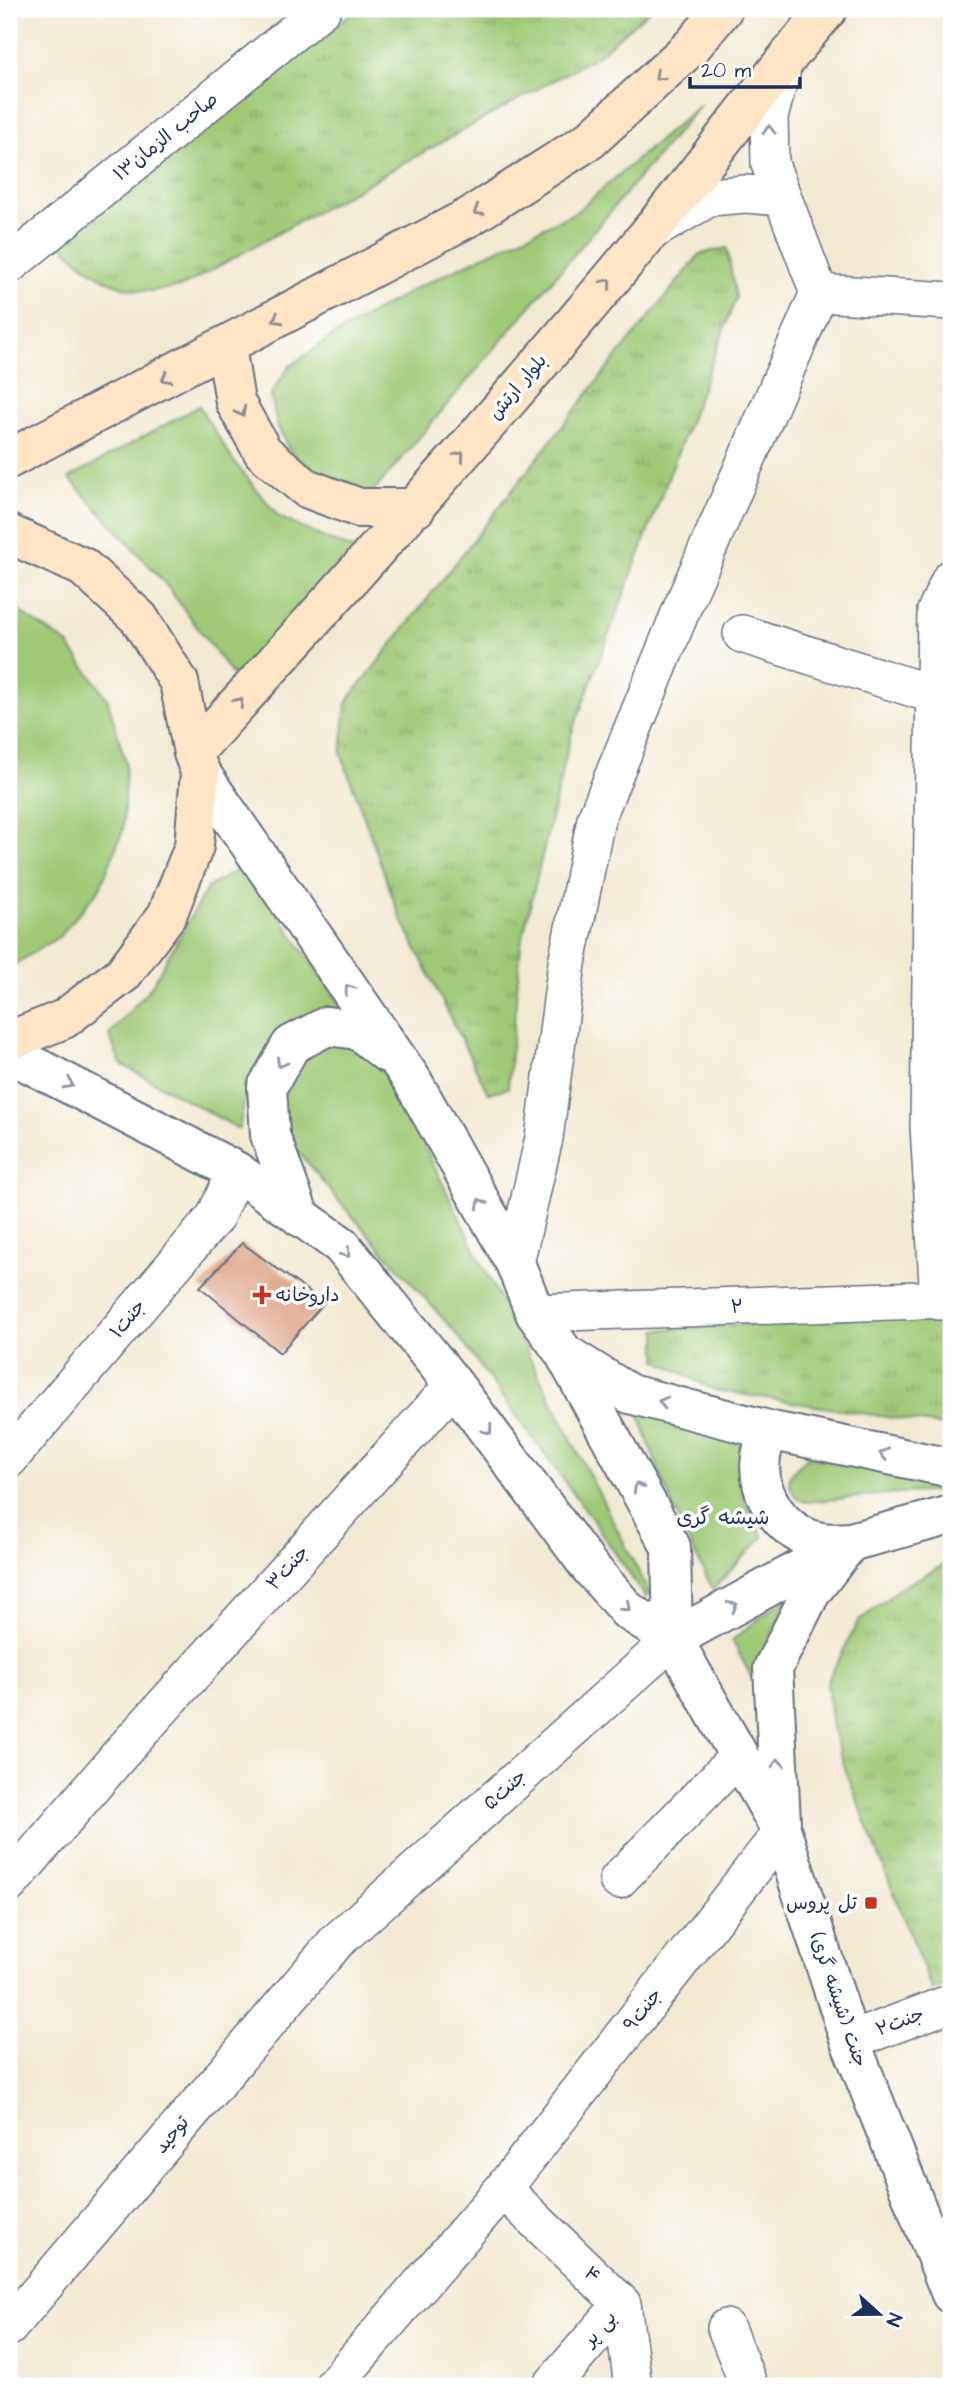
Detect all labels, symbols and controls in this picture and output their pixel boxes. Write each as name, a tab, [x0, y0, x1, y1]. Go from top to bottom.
scale bar	[690, 46, 801, 90]
text: 20 m	[701, 56, 752, 85]
one-way arrow	[654, 67, 667, 80]
street label: صاحب الزمان۱۳	[108, 86, 224, 188]
one-way arrow	[762, 125, 777, 136]
one-way arrow	[473, 203, 486, 216]
one-way arrow	[599, 278, 611, 291]
one-way arrow	[272, 310, 285, 324]
street label: بلوار ارتش	[482, 348, 554, 426]
one-way arrow	[161, 369, 173, 383]
one-way arrow	[233, 405, 246, 417]
one-way arrow	[452, 451, 464, 464]
one-way arrow	[230, 697, 243, 710]
one-way arrow	[344, 983, 357, 996]
one-way arrow	[276, 1055, 289, 1068]
one-way arrow	[62, 1076, 74, 1090]
one-way arrow	[476, 1197, 489, 1210]
one-way arrow	[338, 1244, 350, 1257]
place label: داروخانه	[276, 1282, 339, 1309]
marker: داروخانه	[254, 1287, 270, 1303]
street label: ۲	[730, 1293, 744, 1321]
street label: جنت۱	[104, 1294, 152, 1344]
one-way arrow	[657, 1396, 669, 1411]
one-way arrow	[480, 1423, 492, 1435]
one-way arrow	[878, 1448, 890, 1463]
one-way arrow	[633, 1482, 646, 1495]
district label: شیشه گری	[676, 1503, 770, 1532]
street label: جنت۳	[260, 1540, 316, 1596]
one-way arrow	[618, 1599, 631, 1611]
one-way arrow	[726, 1601, 739, 1614]
one-way arrow	[771, 1758, 786, 1769]
street label: جنت۵	[477, 1763, 533, 1817]
place label: تل پروس	[786, 1890, 857, 1917]
marker: تل پروس	[863, 1895, 879, 1911]
street label: جنت (شیشه گری)	[802, 1929, 874, 2071]
street label: جنت۹	[617, 1983, 669, 2037]
street label: جنت۲	[872, 2001, 928, 2043]
street label: توحید	[148, 2110, 196, 2160]
street label: ۴	[577, 2260, 607, 2290]
north arrow	[844, 2280, 914, 2350]
street label: بی پر	[575, 2305, 623, 2354]
text: N	[879, 2309, 908, 2330]

